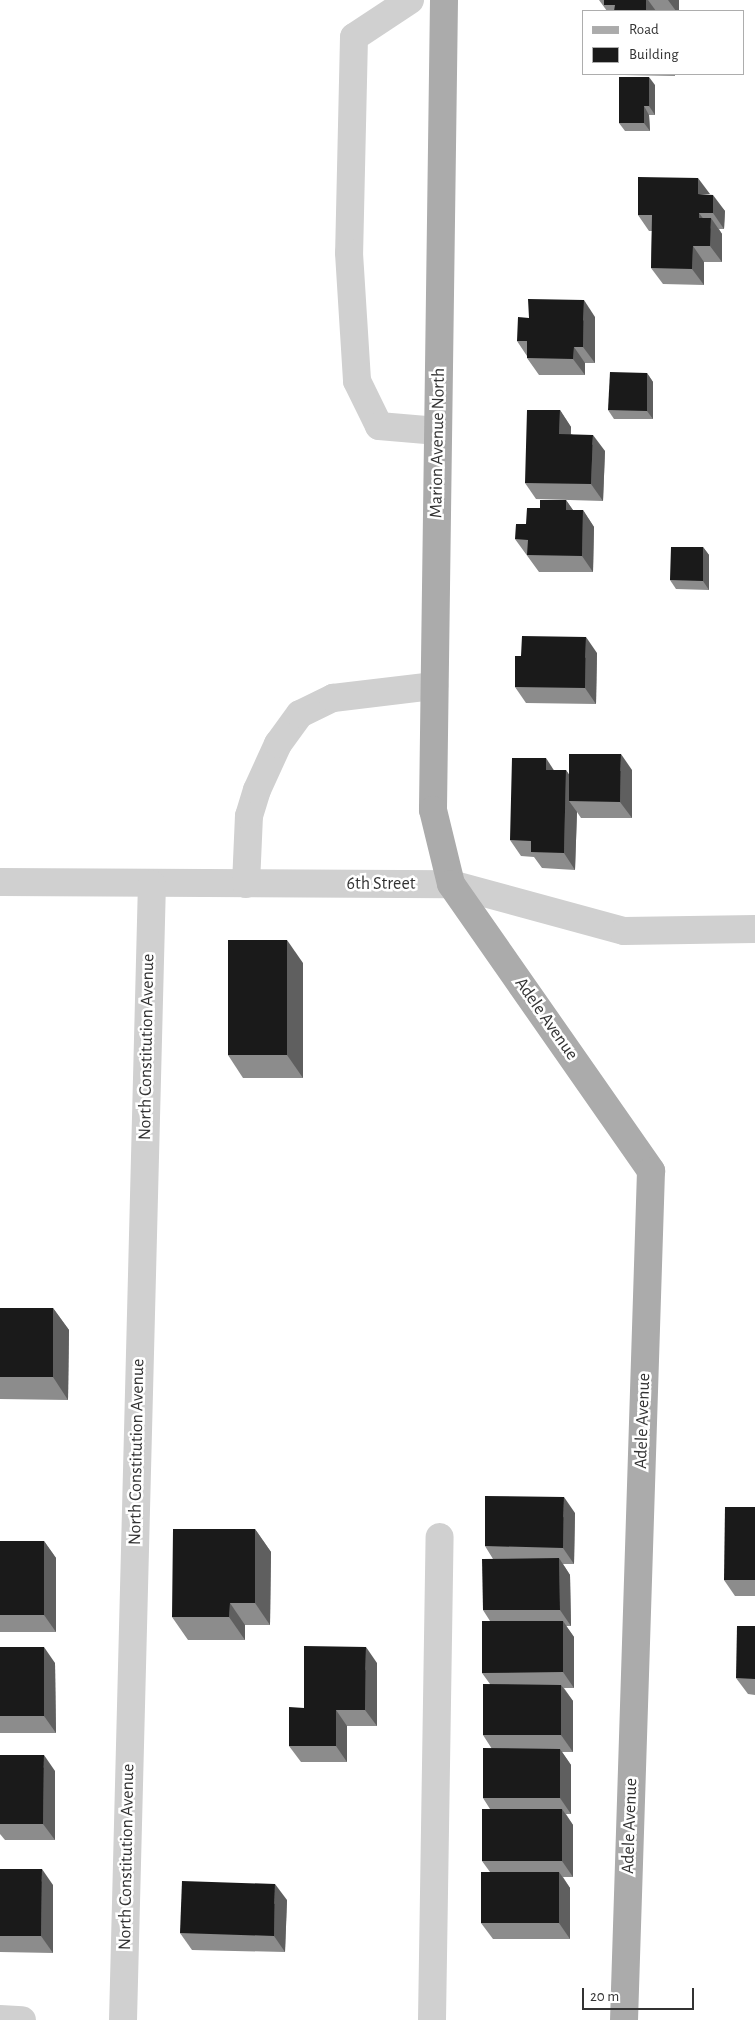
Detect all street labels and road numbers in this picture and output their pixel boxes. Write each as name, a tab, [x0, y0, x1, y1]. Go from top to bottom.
street label: Marion Avenue North	[426, 368, 450, 518]
street label: 6th Street	[347, 873, 415, 895]
street label: North Constitution Avenue	[135, 954, 159, 1140]
street label: Adele Avenue	[510, 974, 582, 1064]
street label: North Constitution Avenue	[125, 1359, 149, 1545]
street label: Adele Avenue	[631, 1373, 655, 1469]
street label: North Constitution Avenue	[115, 1764, 139, 1950]
street label: Adele Avenue	[618, 1778, 642, 1874]

